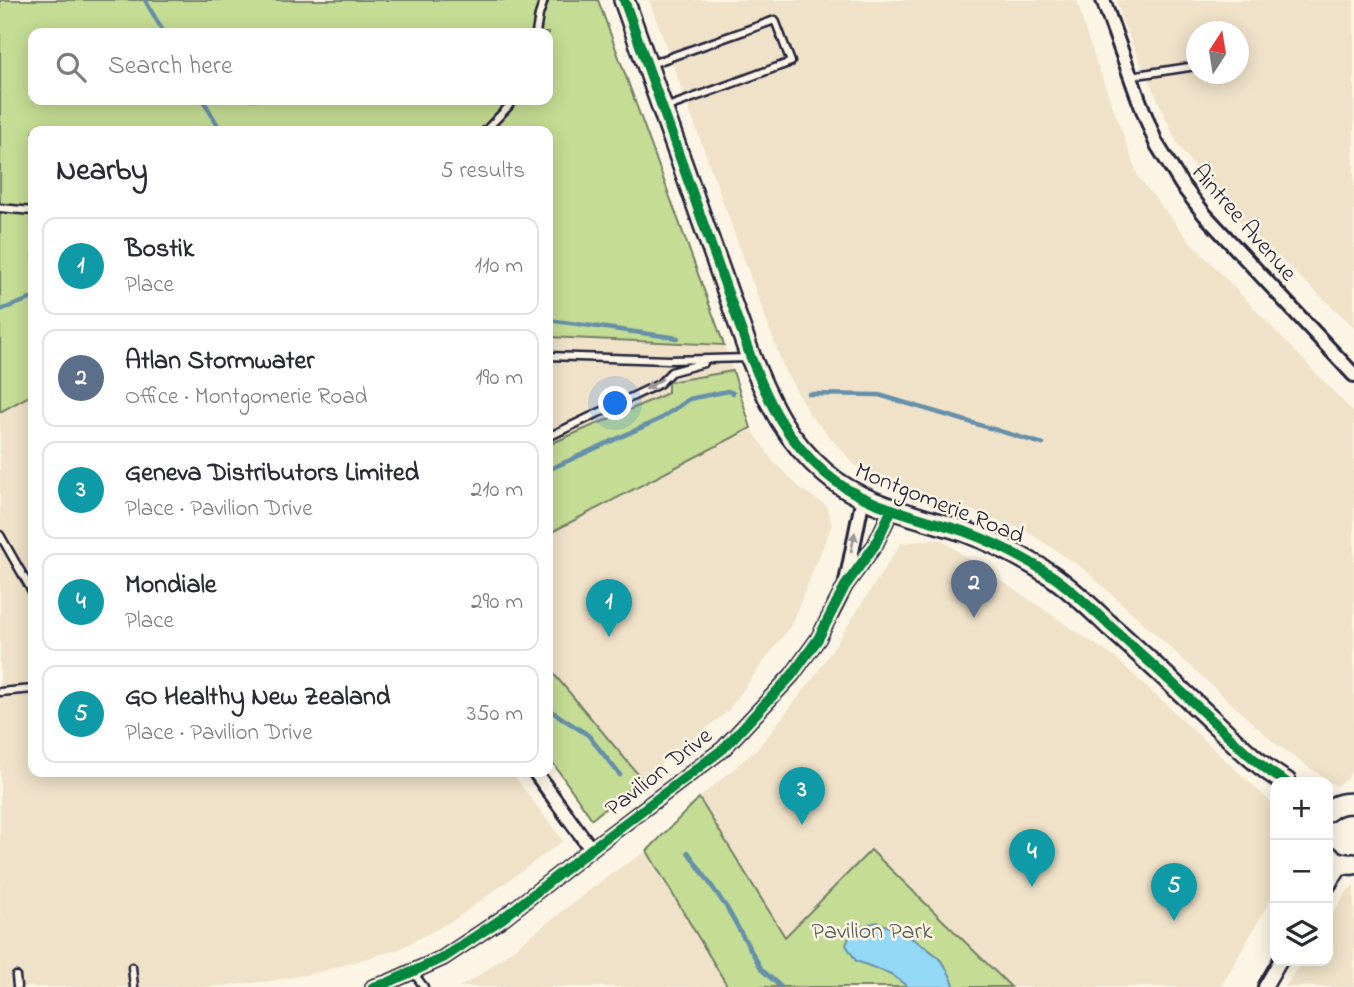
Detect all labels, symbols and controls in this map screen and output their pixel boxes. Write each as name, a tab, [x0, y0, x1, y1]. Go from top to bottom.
north arrow	[1186, 21, 1249, 84]
search box	[28, 28, 553, 105]
icon: search	[52, 48, 90, 86]
text: Search here	[108, 48, 233, 86]
text: Nearby	[56, 150, 148, 194]
text: 5 results	[441, 155, 525, 188]
street label: Aintree Avenue	[1182, 157, 1304, 290]
text: Bostik	[125, 231, 194, 269]
text: 1	[77, 250, 85, 283]
text: 110 m	[475, 250, 523, 283]
text: Place	[125, 269, 174, 302]
text: Atlan Stormwater	[125, 343, 314, 381]
text: 2	[75, 362, 87, 395]
text: 190 m	[475, 362, 523, 395]
one-way arrow	[644, 378, 664, 391]
text: Office · Montgomerie Road	[125, 381, 368, 414]
your location	[598, 386, 632, 420]
street label: Montgomerie Road	[849, 454, 1030, 555]
text: Geneva Distributors Limited	[125, 455, 419, 493]
text: 3	[76, 474, 86, 507]
text: 210 m	[471, 474, 523, 507]
text: Place · Pavilion Drive	[125, 493, 313, 526]
one-way arrow	[848, 530, 859, 552]
pin: 2	[951, 560, 997, 618]
text: Mondiale	[125, 567, 216, 605]
pin: 1	[586, 579, 632, 637]
text: 4	[76, 586, 86, 619]
text: 290 m	[471, 586, 523, 619]
text: Place	[125, 605, 174, 638]
text: GO Healthy New Zealand	[125, 679, 390, 717]
text: 5	[74, 698, 88, 731]
text: 350 m	[467, 698, 523, 731]
text: Place · Pavilion Drive	[125, 717, 313, 750]
street label: Pavilion Drive	[598, 720, 721, 826]
pin: 3	[779, 767, 825, 825]
map controls	[1270, 777, 1333, 966]
button: +	[1270, 777, 1333, 840]
pin: 4	[1009, 829, 1055, 887]
button: −	[1270, 840, 1333, 903]
pin: 5	[1151, 863, 1197, 921]
button: layers	[1270, 903, 1333, 966]
park label: Pavilion Park	[811, 915, 933, 950]

